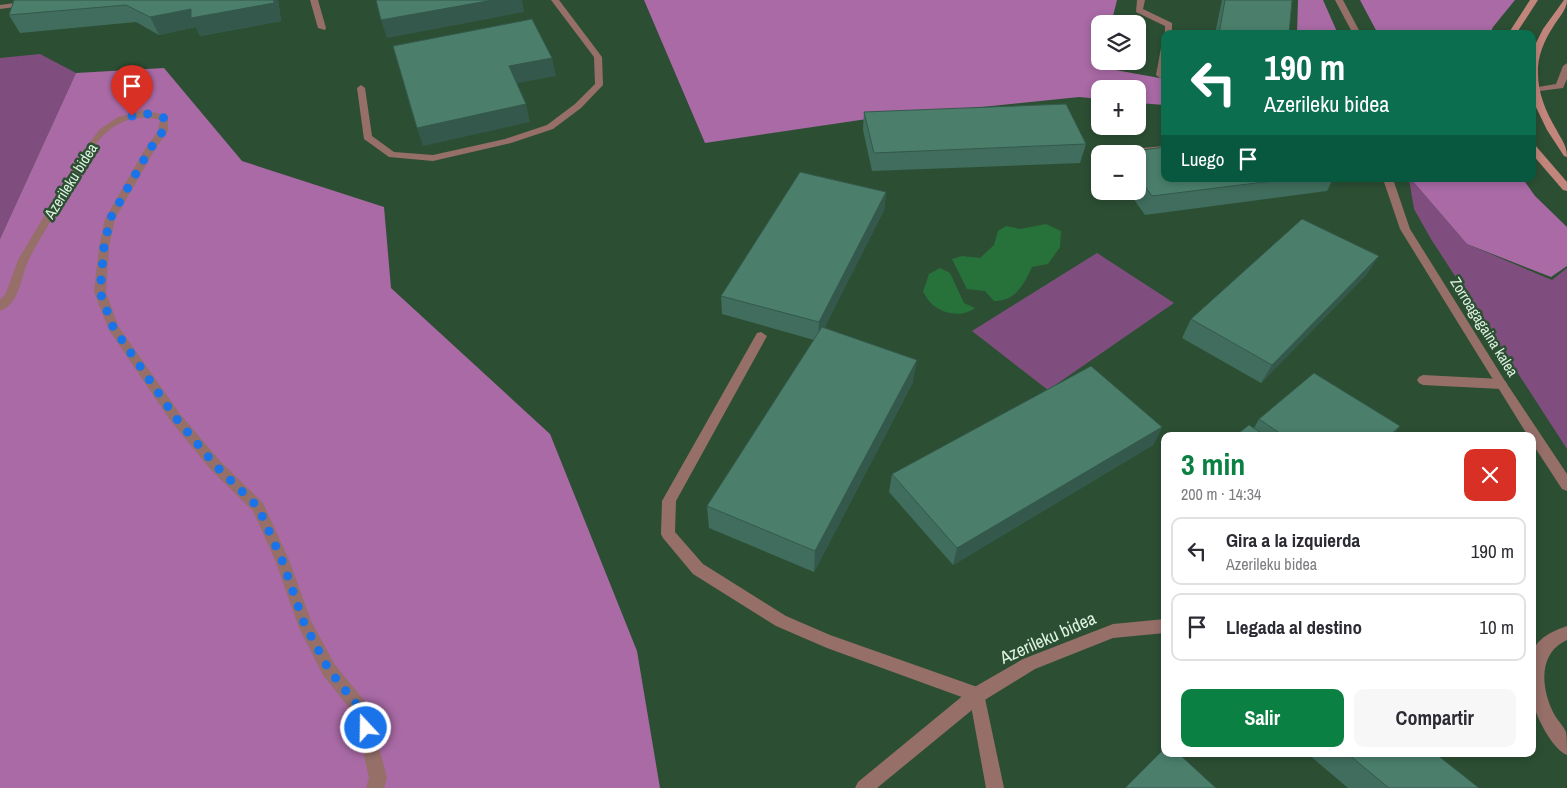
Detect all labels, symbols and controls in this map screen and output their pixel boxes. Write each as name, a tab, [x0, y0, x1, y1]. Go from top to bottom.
map controls	[1091, 15, 1146, 200]
button: layers	[1091, 15, 1146, 70]
text: 190 m	[1264, 44, 1345, 91]
icon: left	[1181, 50, 1246, 115]
pin	[111, 65, 153, 116]
icon: arrive	[118, 72, 146, 100]
button: +	[1091, 80, 1146, 135]
text: Azerileku bidea	[1264, 89, 1389, 119]
street label: Azerileku bidea	[38, 139, 102, 223]
button: −	[1091, 145, 1146, 200]
icon: arrive	[1234, 145, 1262, 173]
text: Luego	[1181, 146, 1224, 172]
street label: Zorroagagaina kalea	[1445, 273, 1523, 381]
text: 3 min	[1181, 444, 1245, 484]
button: close	[1464, 449, 1516, 501]
text: 200 m · 14:34	[1181, 483, 1261, 505]
text: Gira a la izquierda	[1226, 527, 1360, 553]
icon: left	[1183, 537, 1211, 565]
text: 190 m	[1471, 538, 1514, 564]
text: Azerileku bidea	[1226, 553, 1317, 575]
street label: Azerileku bidea	[995, 605, 1100, 670]
icon: arrive	[1183, 613, 1211, 641]
text: Llegada al destino	[1226, 614, 1362, 640]
text: 10 m	[1479, 614, 1514, 640]
button: Salir	[1181, 689, 1344, 747]
button: Compartir	[1354, 689, 1516, 747]
position arrow	[339, 701, 391, 753]

